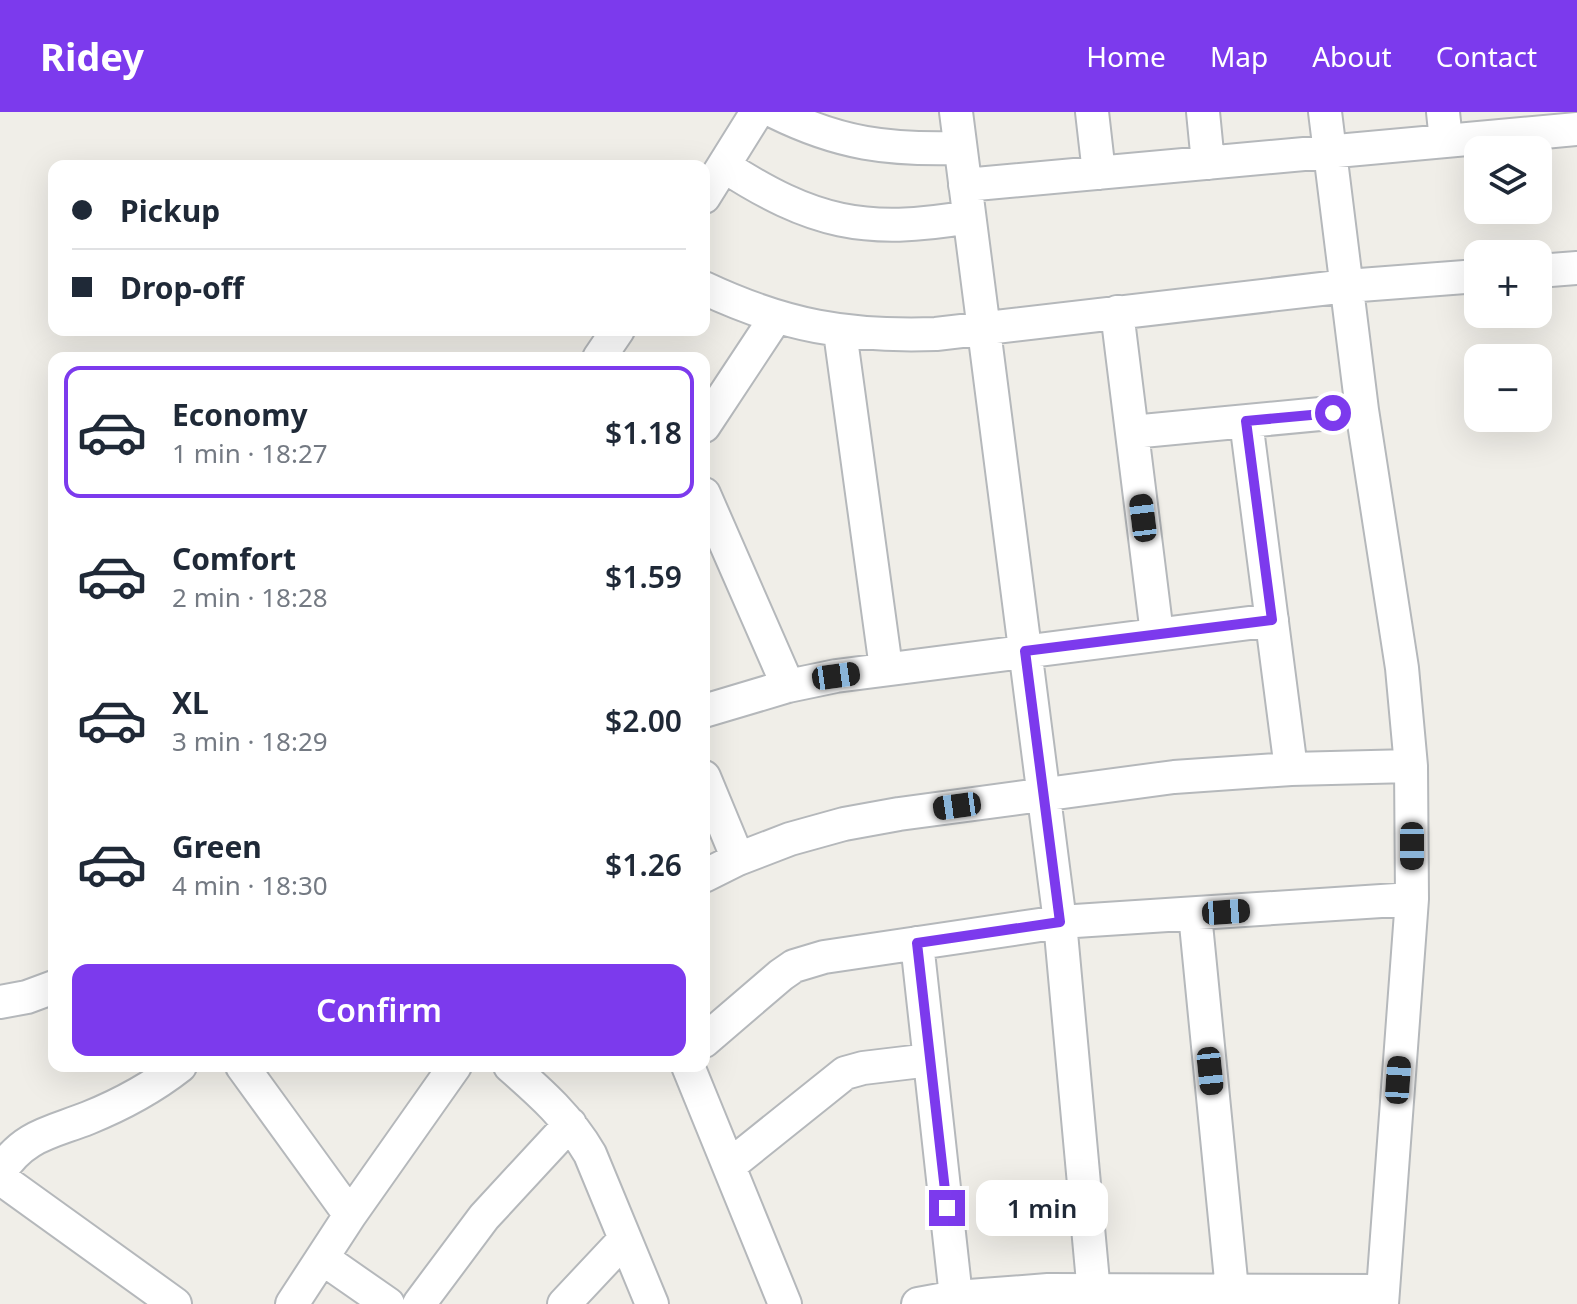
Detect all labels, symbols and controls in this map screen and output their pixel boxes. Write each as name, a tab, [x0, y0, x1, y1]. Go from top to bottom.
text: Ridey	[40, 30, 144, 82]
text: Home	[1086, 37, 1166, 75]
text: Map	[1210, 37, 1268, 75]
text: About	[1312, 37, 1392, 75]
text: Contact	[1436, 37, 1537, 75]
map controls	[1464, 136, 1552, 432]
button: layers	[1464, 136, 1552, 224]
text: Pickup	[120, 190, 220, 231]
button: +	[1464, 240, 1552, 328]
text: Drop-off	[120, 267, 244, 308]
button: −	[1464, 344, 1552, 432]
text: Economy	[172, 394, 308, 435]
route start	[1315, 395, 1351, 431]
icon: car	[76, 396, 148, 468]
text: $1.18	[605, 412, 682, 453]
text: 1 min · 18:27	[172, 435, 328, 471]
car	[1128, 493, 1158, 543]
text: Comfort	[172, 538, 296, 579]
icon: car	[76, 540, 148, 612]
text: $1.59	[605, 556, 682, 597]
text: 2 min · 18:28	[172, 579, 328, 615]
car	[811, 661, 861, 691]
text: XL	[172, 682, 209, 723]
icon: car	[76, 684, 148, 756]
text: $2.00	[605, 700, 682, 741]
text: 3 min · 18:29	[172, 723, 328, 759]
car	[932, 791, 982, 821]
car	[1400, 822, 1424, 870]
text: Green	[172, 826, 262, 867]
icon: car	[76, 828, 148, 900]
text: $1.26	[605, 844, 682, 885]
text: 4 min · 18:30	[172, 867, 328, 903]
car	[1201, 898, 1251, 926]
button: Confirm	[72, 964, 686, 1056]
car	[1196, 1046, 1224, 1096]
car	[1384, 1055, 1412, 1105]
callout: 1 min	[975, 1180, 1107, 1236]
route end	[929, 1190, 965, 1226]
text: 1 min	[1007, 1190, 1077, 1226]

